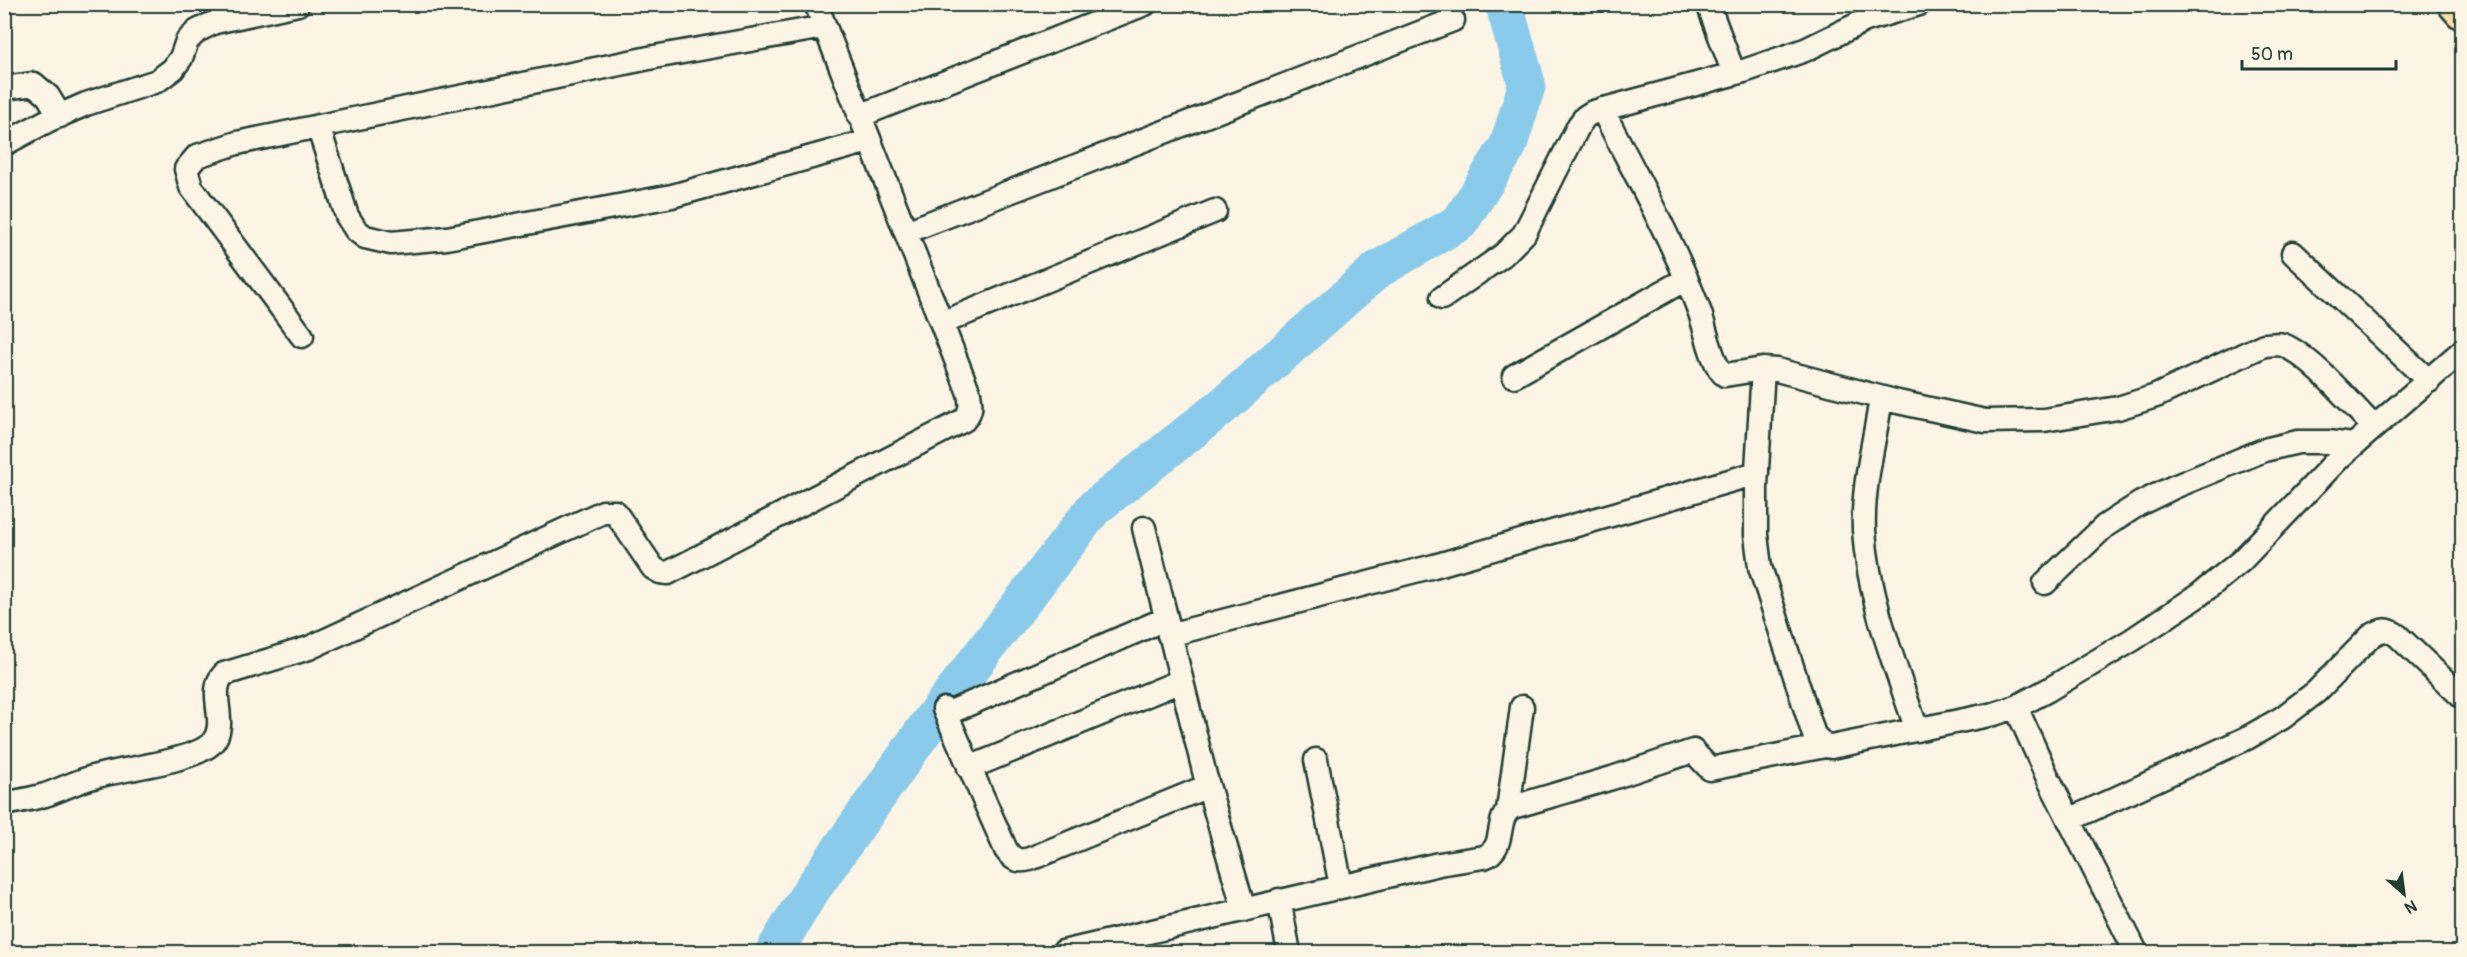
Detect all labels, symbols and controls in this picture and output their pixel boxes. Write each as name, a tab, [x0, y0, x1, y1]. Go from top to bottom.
scale bar	[2242, 33, 2396, 71]
text: 50 m	[2251, 43, 2293, 66]
north arrow	[2374, 864, 2434, 924]
text: N	[2401, 895, 2420, 918]

